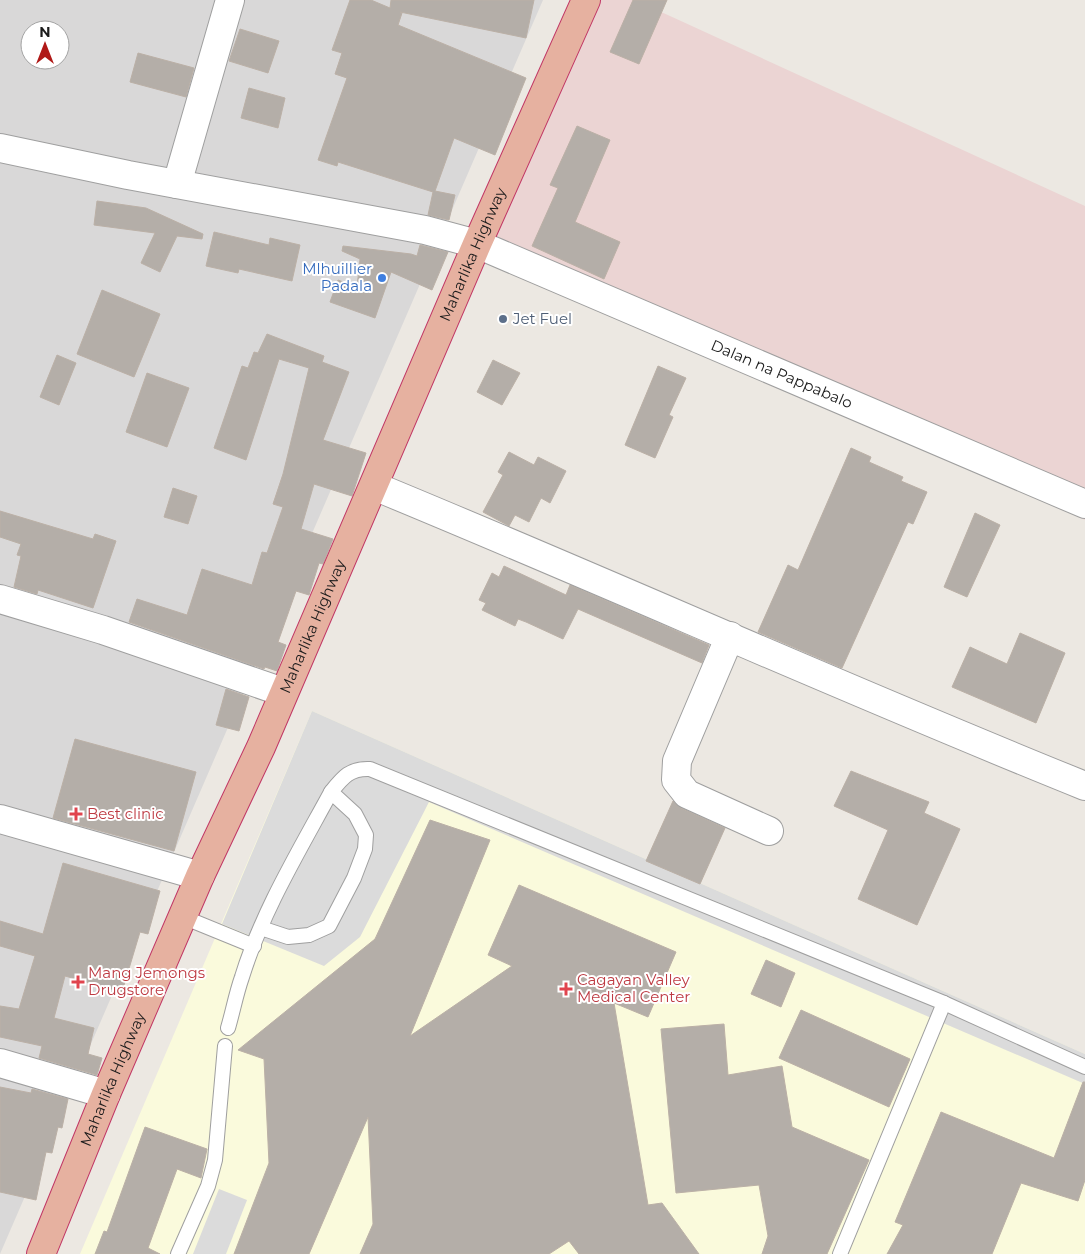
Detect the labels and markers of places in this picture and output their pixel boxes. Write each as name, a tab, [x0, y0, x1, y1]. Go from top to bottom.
place label: Mlhuillier Padala	[302, 259, 372, 295]
marker: Mlhuillier Padala	[376, 272, 388, 284]
place label: Jet Fuel	[512, 309, 572, 328]
marker: Jet Fuel	[497, 313, 509, 325]
place label: Best clinic	[87, 804, 164, 823]
marker: Best clinic	[69, 807, 83, 821]
place label: Mang Jemongs Drugstore	[88, 963, 205, 999]
place label: Cagayan Valley Medical Center	[577, 970, 690, 1006]
marker: Mang Jemongs Drugstore	[72, 976, 84, 988]
marker: Cagayan Valley Medical Center	[559, 982, 573, 996]

